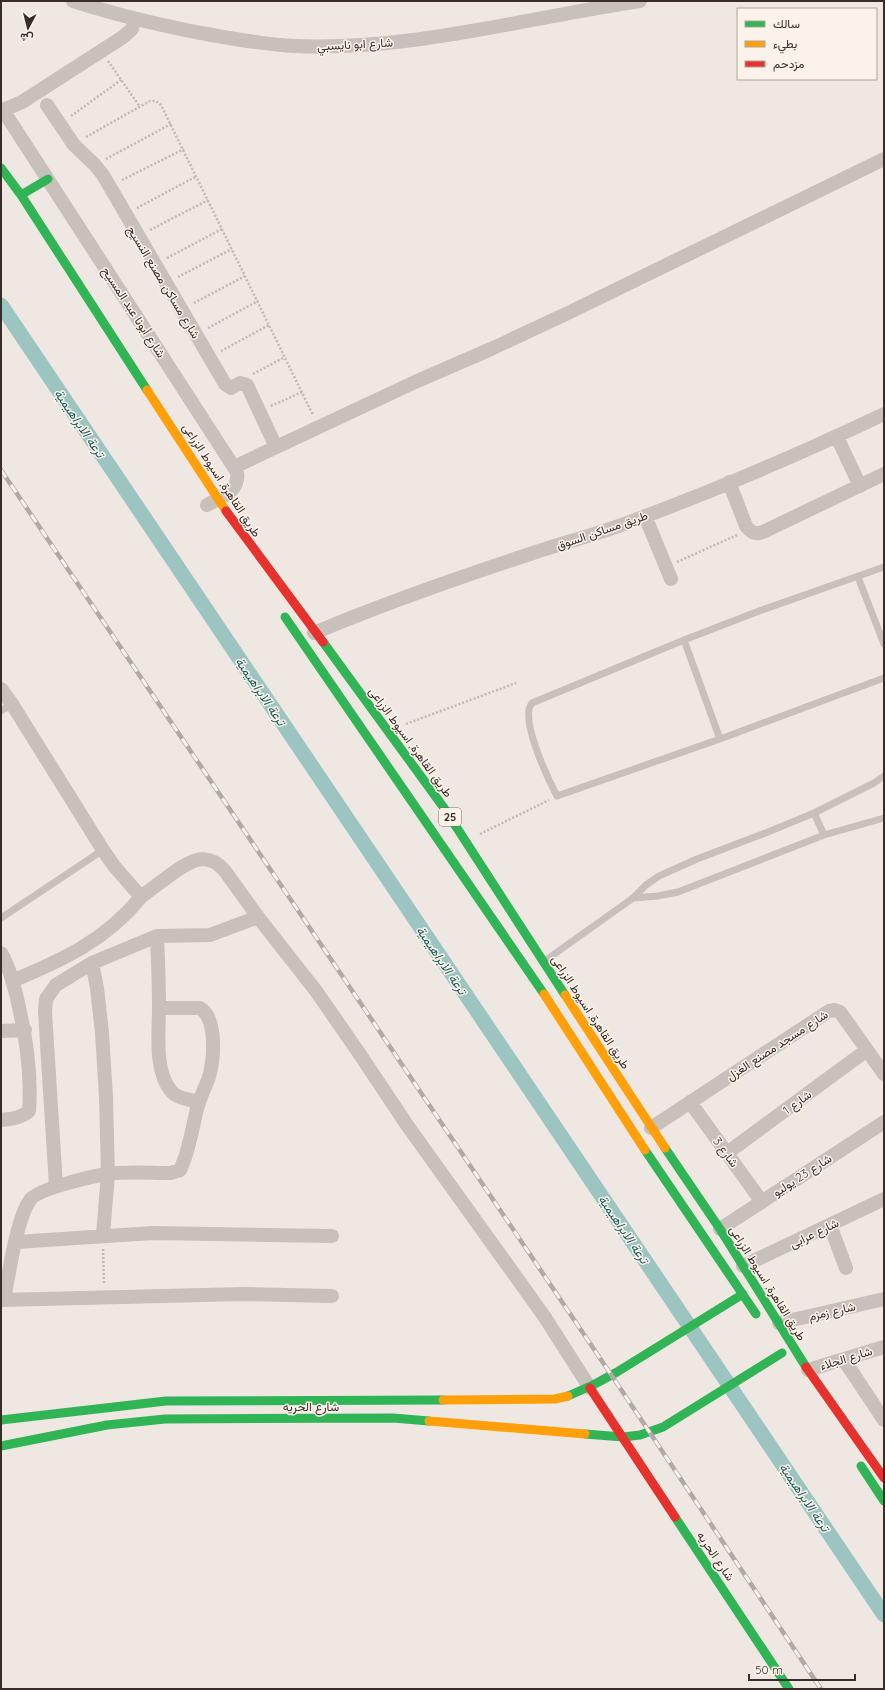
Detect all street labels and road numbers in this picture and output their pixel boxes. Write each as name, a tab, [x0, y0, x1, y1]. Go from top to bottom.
street label: شارع ابو نايسبي	[317, 35, 393, 56]
street label: شارع مساكن مصنع النسيج	[123, 223, 204, 342]
street label: شارع أبونا عبد المسيح	[97, 264, 169, 361]
street label: طريق القاهرة, اسيوط الزراعى	[179, 420, 265, 540]
street label: طريق مساكن السوق	[554, 507, 650, 554]
street label: طريق القاهرة, اسيوط الزراعى	[365, 684, 456, 801]
road number: 25	[439, 808, 461, 826]
street label: طريق القاهرة, اسيوط الزراعى	[548, 952, 634, 1072]
street label: شارع مسجد مصنع الغزل	[723, 1007, 832, 1085]
street label: شارع 1	[780, 1087, 815, 1119]
street label: شارع 3	[708, 1134, 742, 1171]
street label: شارع 23 يوليو	[770, 1150, 835, 1201]
street label: شارع عرابى	[787, 1215, 842, 1253]
street label: طريق القاهرة, اسيوط الزراعى	[726, 1223, 810, 1344]
street label: شارع زمزم	[807, 1298, 857, 1326]
street label: شارع الجلاء	[818, 1343, 875, 1375]
street label: شارع الحريه	[283, 1399, 339, 1416]
street label: شارع الحريه	[692, 1528, 738, 1585]

